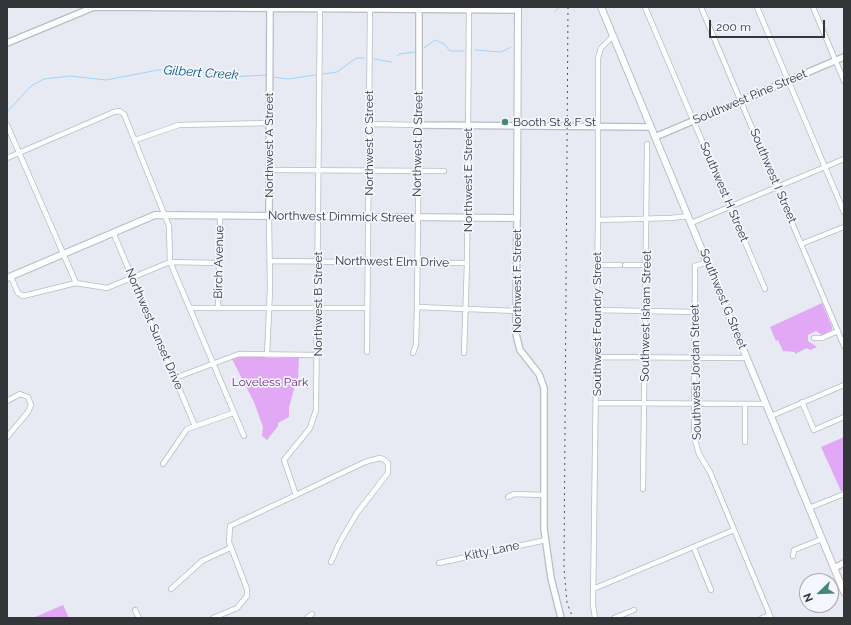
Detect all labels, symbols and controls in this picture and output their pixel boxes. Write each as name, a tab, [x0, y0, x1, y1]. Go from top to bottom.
scale bar	[711, 12, 827, 38]
text: 200 m	[716, 20, 751, 34]
water label: Gilbert Creek	[163, 63, 239, 83]
street label: Southwest Pine Street	[691, 66, 809, 128]
street label: Northwest C Street	[362, 90, 376, 196]
street label: Northwest D Street	[410, 91, 426, 197]
street label: Northwest A Street	[262, 92, 276, 198]
place label: Booth St & F St	[513, 115, 596, 129]
marker: Booth St & F St	[500, 117, 510, 127]
street label: Southwest I Street	[747, 127, 799, 225]
street label: Northwest E Street	[461, 128, 475, 232]
street label: Southwest H Street	[696, 140, 752, 244]
street label: Northwest Dimmick Street	[268, 209, 414, 225]
street label: Birch Avenue	[211, 225, 227, 299]
street label: Northwest F Street	[510, 229, 524, 333]
street label: Southwest G Street	[696, 247, 750, 351]
street label: Southwest Isham Street	[638, 250, 654, 382]
street label: Northwest B Street	[311, 251, 325, 357]
street label: Southwest Foundry Street	[590, 252, 604, 396]
street label: Northwest Elm Drive	[335, 254, 449, 270]
street label: Northwest Sunset Drive	[122, 266, 186, 392]
street label: Southwest Jordan Street	[688, 304, 704, 440]
park label: Loveless Park	[232, 375, 308, 389]
street label: Kitty Lane	[463, 538, 521, 564]
north arrow	[799, 573, 839, 613]
text: N	[801, 591, 816, 604]

